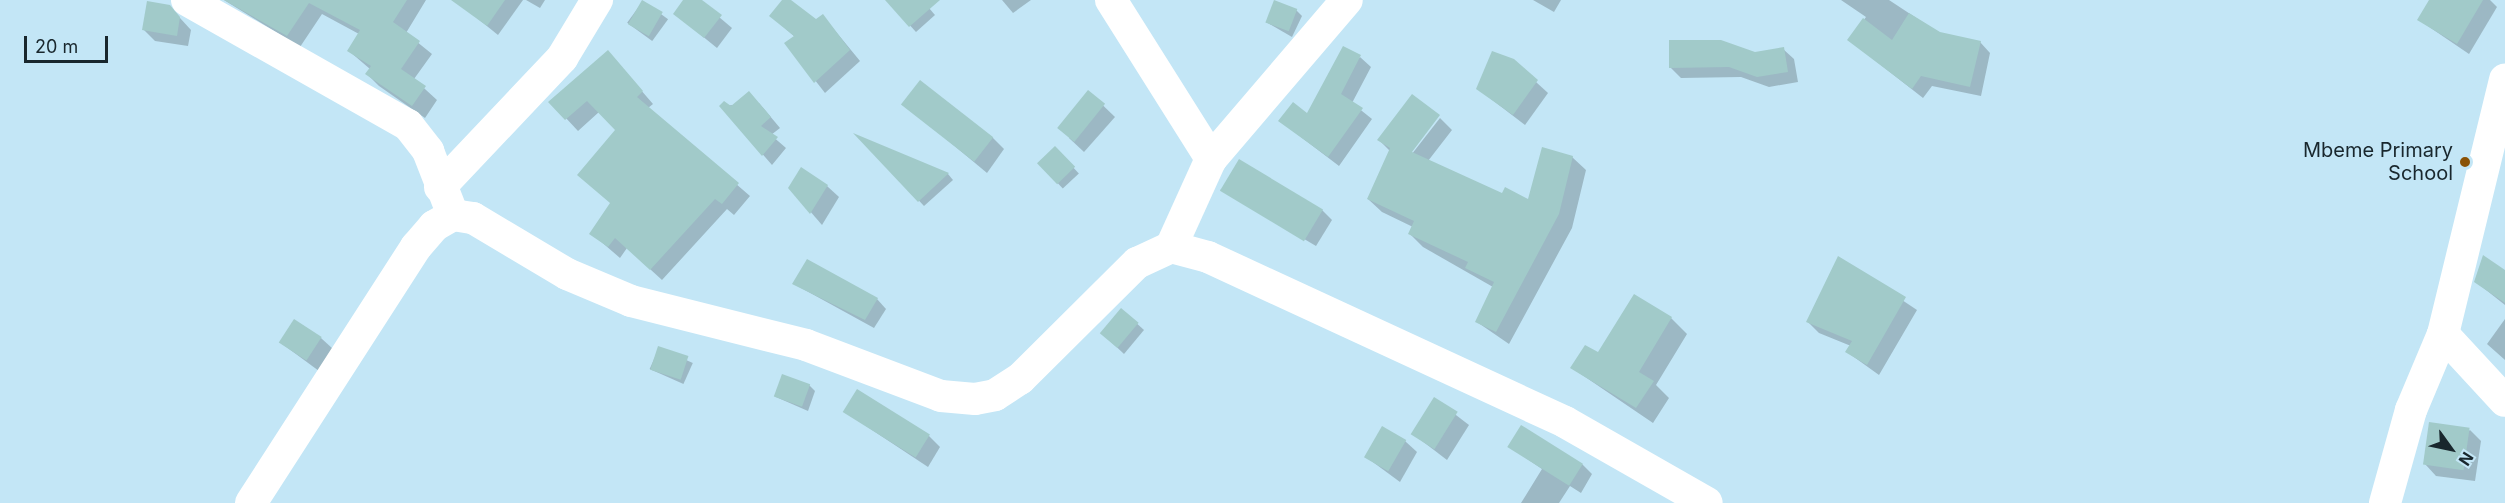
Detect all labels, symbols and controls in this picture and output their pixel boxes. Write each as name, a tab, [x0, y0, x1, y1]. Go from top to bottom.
scale bar	[27, 24, 111, 62]
text: 20 m	[35, 36, 78, 57]
place label: Mbeme Primary School	[2303, 138, 2453, 185]
marker: Mbeme Primary School	[2458, 155, 2472, 169]
north arrow	[2421, 419, 2481, 479]
text: N	[2454, 448, 2478, 469]

